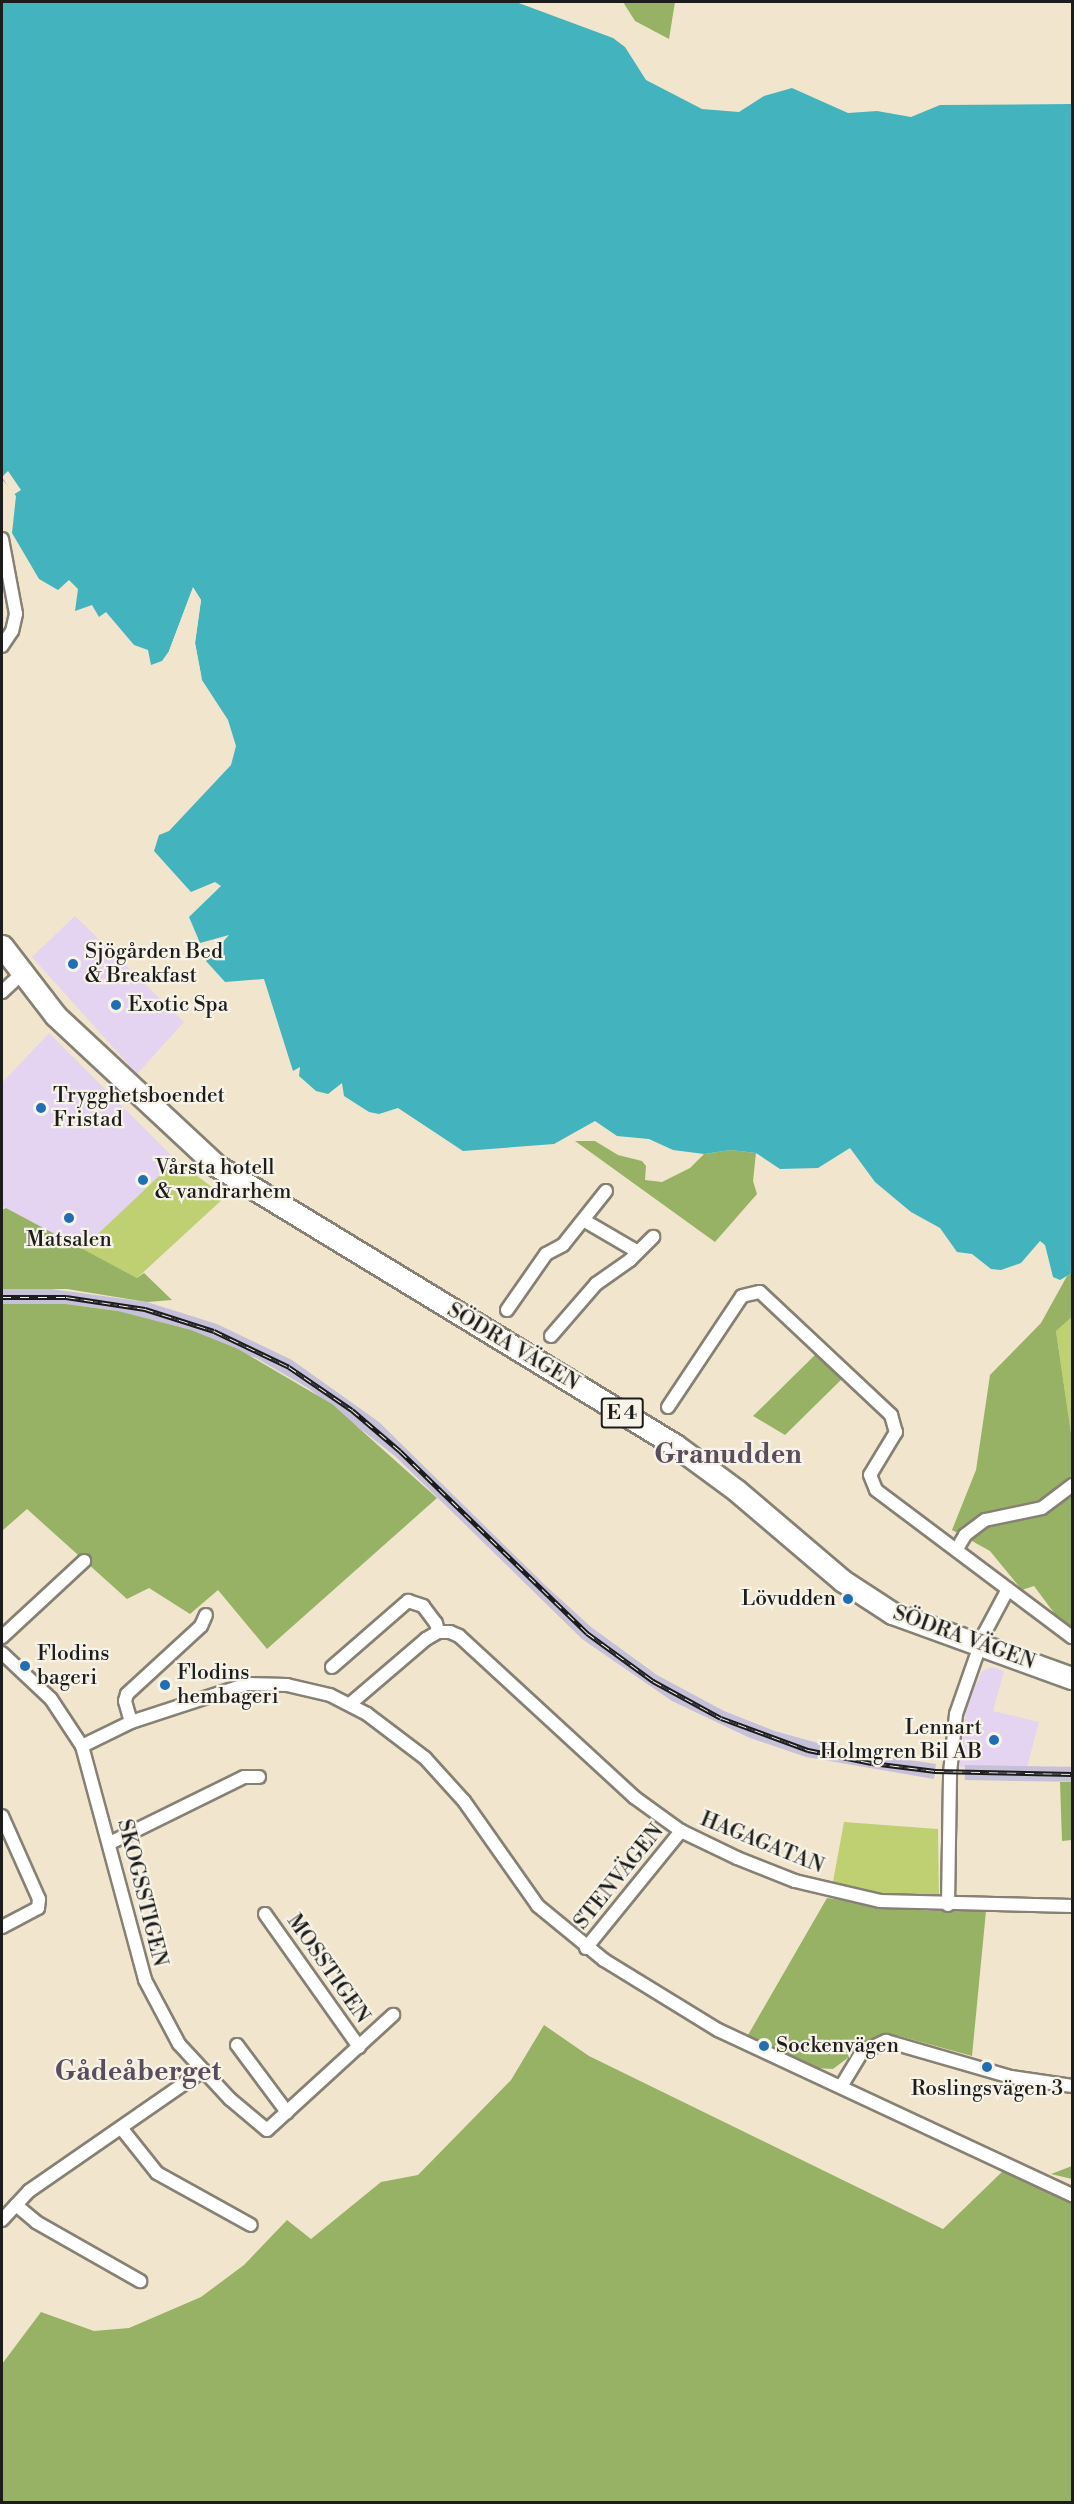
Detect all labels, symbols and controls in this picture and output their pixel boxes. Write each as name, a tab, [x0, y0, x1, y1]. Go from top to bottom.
place label: Sjögården Bed & Breakfast	[85, 939, 223, 989]
marker: Sjögården Bed & Breakfast	[66, 957, 80, 971]
place label: Exotic Spa	[128, 992, 228, 1018]
marker: Exotic Spa	[109, 998, 123, 1012]
place label: Trygghetsboendet Fristad	[53, 1083, 225, 1133]
marker: Trygghetsboendet Fristad	[34, 1101, 48, 1115]
place label: Vårsta hotell & vandrarhem	[155, 1155, 291, 1205]
marker: Vårsta hotell & vandrarhem	[136, 1173, 150, 1187]
marker: Matsalen	[62, 1211, 76, 1225]
place label: Matsalen	[26, 1227, 112, 1253]
street label: SÖDRA VÄGEN	[443, 1298, 583, 1396]
road number: E 4	[600, 1396, 644, 1430]
district label: Granudden	[654, 1440, 802, 1472]
place label: Lövudden	[741, 1586, 836, 1612]
marker: Lövudden	[841, 1592, 855, 1606]
street label: SÖDRA VÄGEN	[890, 1601, 1038, 1675]
place label: Flodins bageri	[37, 1641, 109, 1691]
marker: Flodins bageri	[18, 1659, 32, 1673]
place label: Flodins hembageri	[177, 1660, 279, 1710]
marker: Flodins hembageri	[158, 1678, 172, 1692]
place label: Lennart Holmgren Bil AB	[820, 1715, 982, 1765]
marker: Lennart Holmgren Bil AB	[987, 1733, 1001, 1747]
street label: HAGAGATAN	[697, 1807, 827, 1879]
street label: SKOGSSTIGEN	[112, 1817, 172, 1969]
street label: STENVÄGEN	[569, 1819, 669, 1935]
street label: MOSSTIGEN	[281, 1910, 375, 2028]
place label: Sockenvägen	[776, 2033, 899, 2059]
marker: Sockenvägen	[757, 2039, 771, 2053]
district label: Gådeåberget	[55, 2057, 221, 2089]
marker: Roslingsvägen 3	[980, 2060, 994, 2074]
place label: Roslingsvägen 3	[911, 2076, 1063, 2102]

